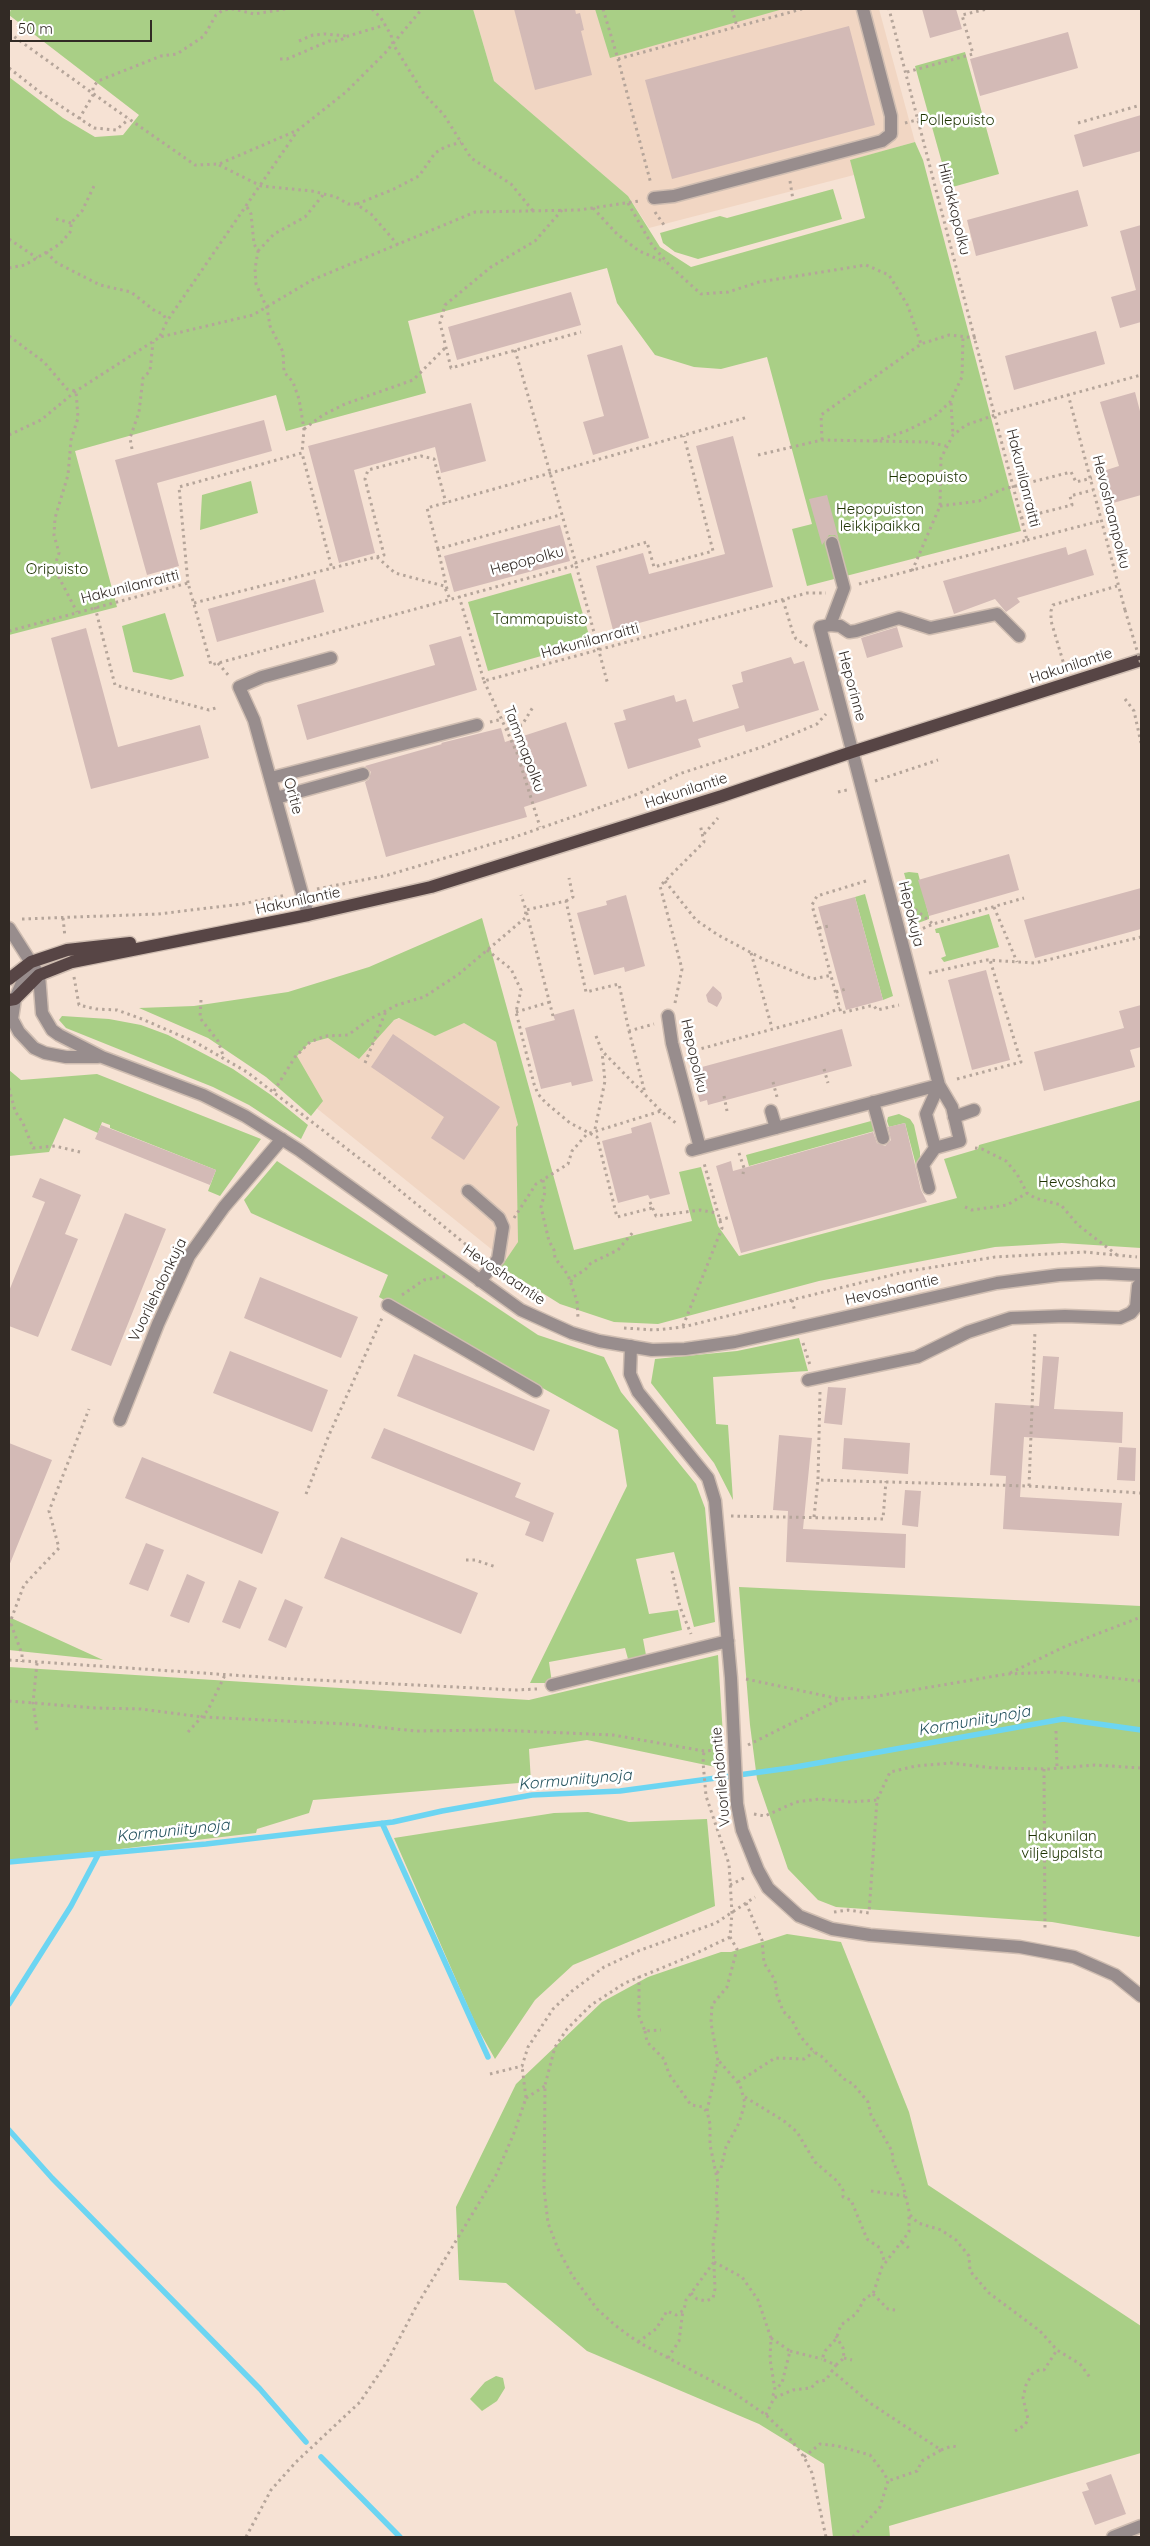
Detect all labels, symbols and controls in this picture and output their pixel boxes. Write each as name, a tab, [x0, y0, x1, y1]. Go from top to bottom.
scale bar	[12, 10, 155, 42]
text: 50 m	[18, 19, 53, 38]
park label: Pollepuisto	[919, 111, 995, 129]
street label: Hiirakkopolku	[934, 161, 974, 257]
street label: Hakunilanraitti	[1002, 427, 1044, 529]
street label: Hevoshaanpolku	[1088, 453, 1134, 571]
park label: Hepopuisto	[888, 468, 968, 486]
park label: Hepopuiston leikkipaikka	[836, 500, 924, 535]
street label: Hepopolku	[488, 543, 566, 579]
park label: Oripuisto	[26, 560, 88, 578]
street label: Hakunilanraitti	[79, 566, 181, 608]
park label: Tammapuisto	[492, 610, 588, 628]
street label: Hakunilanraitti	[539, 619, 641, 663]
street label: Hakunilantie	[1027, 644, 1115, 688]
street label: Heporinne	[834, 649, 870, 723]
street label: Tammapolku	[499, 703, 549, 795]
street label: Hakunilantie	[642, 769, 730, 813]
street label: Oritie	[279, 776, 307, 816]
street label: Hepokuja	[894, 879, 928, 949]
street label: Hakunilantie	[254, 883, 342, 919]
street label: Hepopolku	[677, 1017, 711, 1095]
park label: Hevoshaka	[1038, 1173, 1116, 1191]
street label: Vuorilehdonkuja	[125, 1235, 191, 1345]
street label: Hevoshaantie	[459, 1241, 549, 1309]
street label: Hevoshaantie	[843, 1270, 941, 1310]
water label: Kormuniitynoja	[916, 1702, 1032, 1740]
street label: Vuorilehdontie	[708, 1726, 734, 1828]
water label: Kormuniitynoja	[518, 1765, 632, 1795]
water label: Kormuniitynoja	[116, 1816, 230, 1846]
park label: Hakunilan viljelypalsta	[1021, 1827, 1103, 1862]

